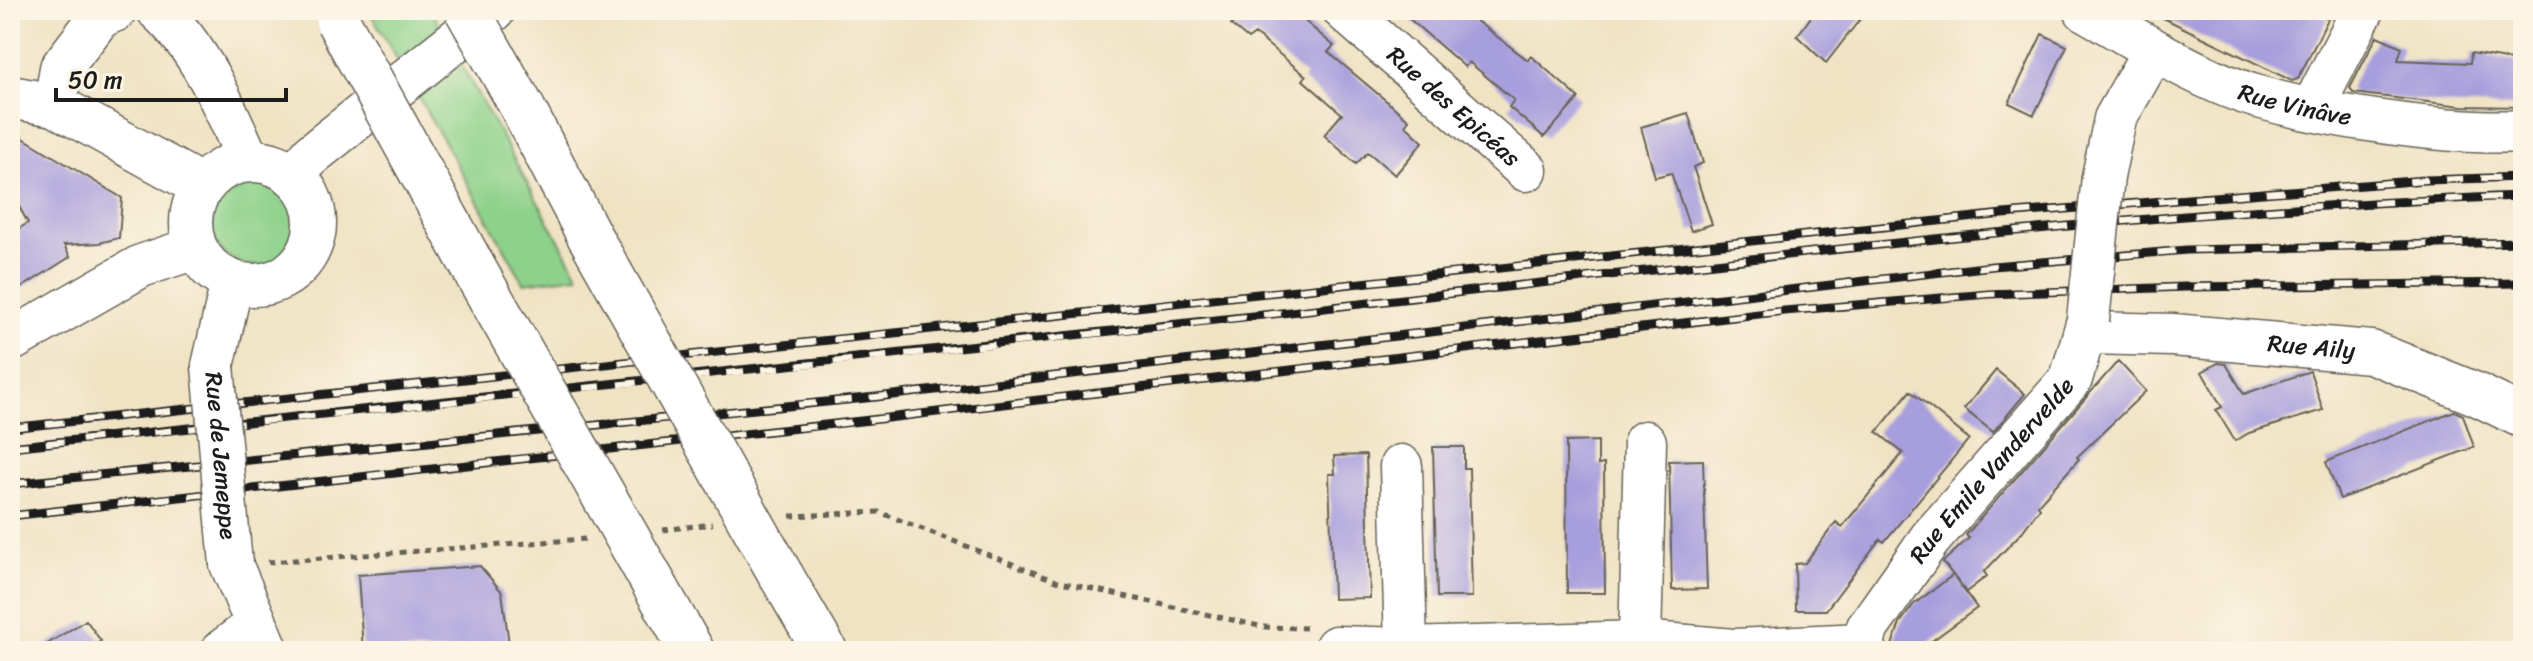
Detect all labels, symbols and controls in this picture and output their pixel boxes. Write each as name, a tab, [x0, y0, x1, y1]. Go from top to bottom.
street label: Rue des Epicéas	[1377, 35, 1530, 178]
scale bar	[56, 52, 286, 102]
text: 50 m	[68, 59, 123, 101]
street label: Rue Vinâve	[2233, 71, 2355, 138]
street label: Rue Aily	[2266, 322, 2357, 372]
street label: Rue Emile Vandervelde	[1898, 367, 2085, 573]
street label: Rue de Jemeppe	[193, 370, 250, 542]

